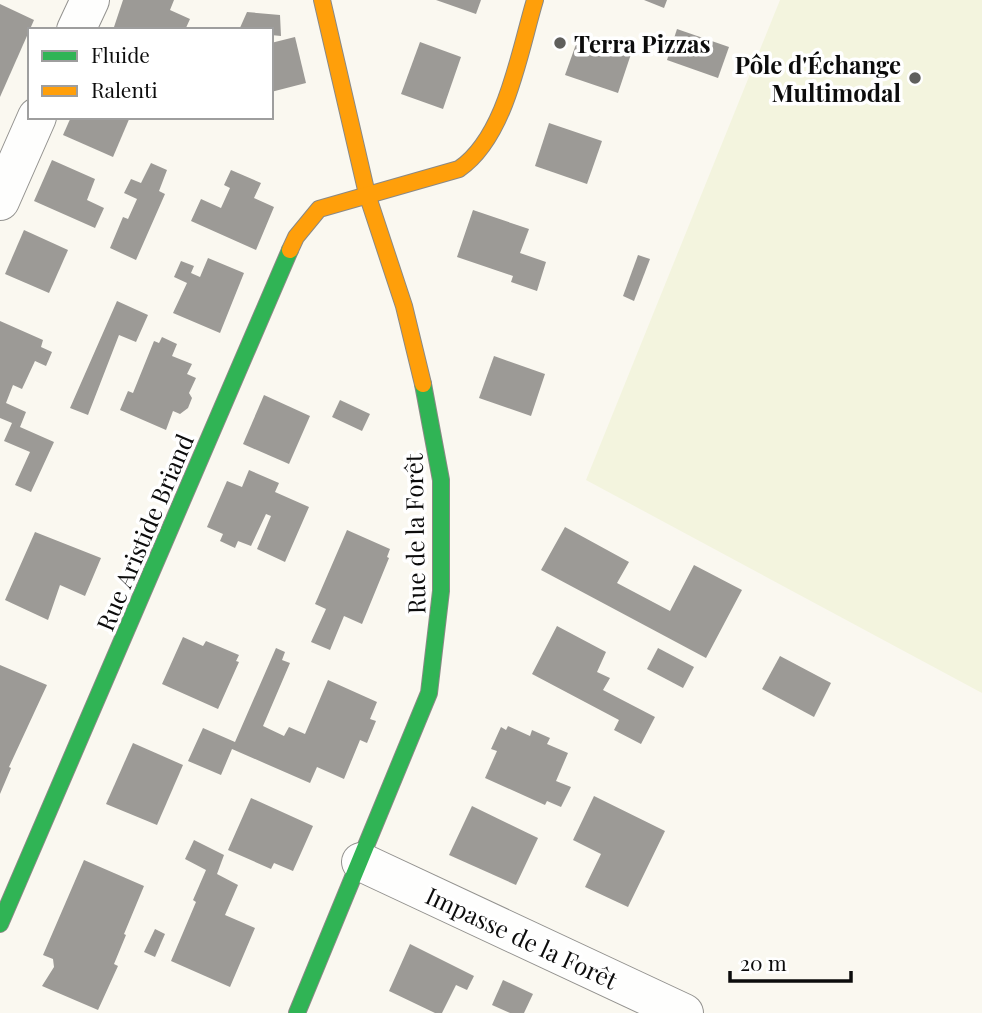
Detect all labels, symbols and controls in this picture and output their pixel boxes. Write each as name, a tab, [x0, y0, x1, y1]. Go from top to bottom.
place label: Terra Pizzas	[574, 27, 711, 59]
legend	[28, 28, 273, 119]
marker: Terra Pizzas	[552, 35, 568, 51]
text: Fluide	[91, 40, 150, 68]
place label: Pôle d'Échange Multimodal	[735, 48, 902, 108]
marker: Pôle d'Échange Multimodal	[907, 70, 923, 86]
text: Ralenti	[91, 75, 158, 103]
street label: Rue Aristide Briand	[88, 429, 200, 635]
street label: Rue de la Forêt	[397, 453, 431, 615]
street label: Impasse de la Forêt	[421, 879, 623, 996]
scale bar	[730, 940, 851, 984]
text: 20 m	[740, 948, 787, 976]

